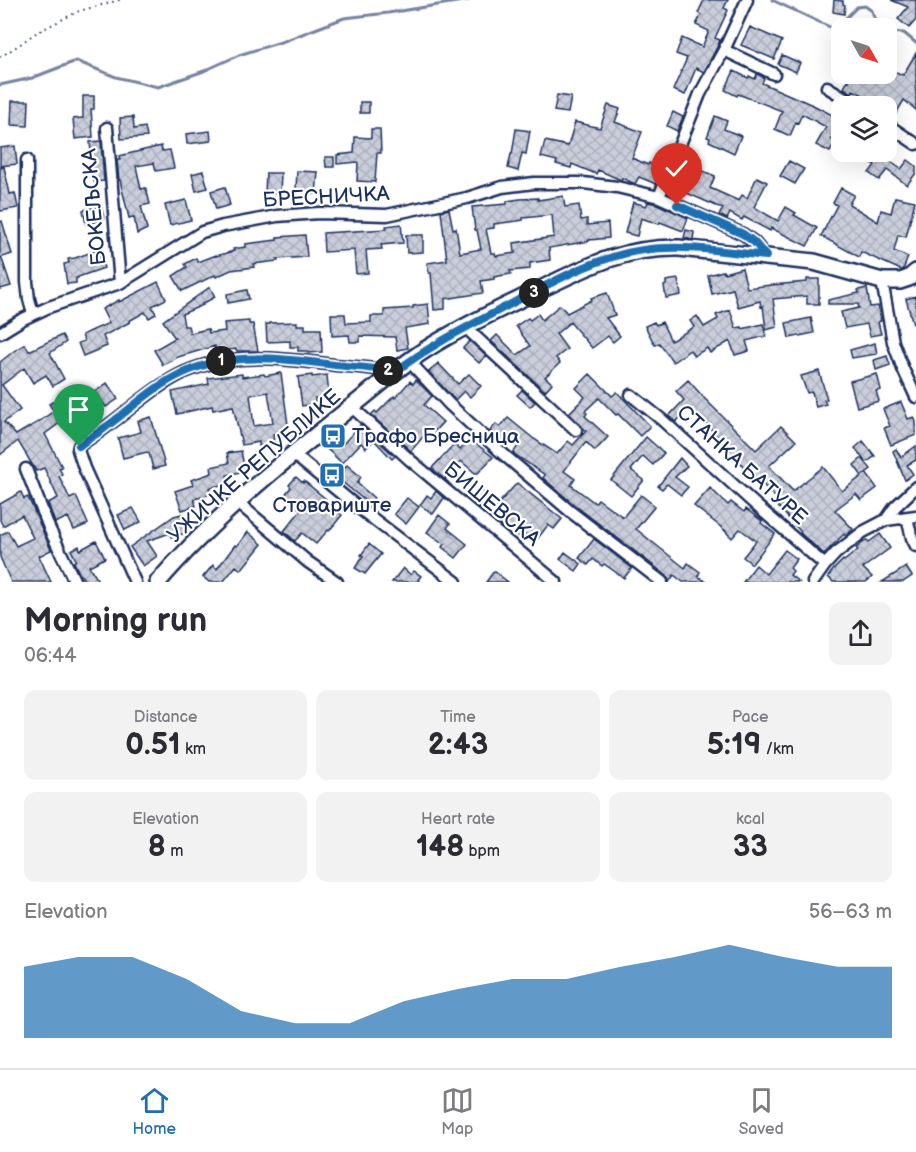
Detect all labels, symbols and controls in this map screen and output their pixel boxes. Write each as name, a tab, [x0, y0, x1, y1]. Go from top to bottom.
north arrow	[831, 18, 897, 84]
map controls	[831, 18, 897, 162]
button: layers	[831, 96, 897, 162]
pin	[651, 143, 702, 205]
street label: БОКЕЉСКА	[76, 147, 112, 266]
icon: check	[660, 152, 693, 185]
street label: БРЕСНИЧКА	[262, 181, 390, 213]
pin: 3	[519, 278, 549, 308]
text: 3	[529, 283, 539, 302]
pin: 1	[206, 346, 236, 376]
text: 1	[218, 351, 224, 370]
pin: 2	[373, 356, 403, 386]
text: 2	[383, 361, 393, 380]
pin	[53, 384, 104, 446]
street label: УЖИЧКЕ РЕПУБЛИКЕ	[162, 384, 346, 548]
icon: arrive	[62, 393, 95, 426]
street label: СТАНКА БАТУРЕ	[672, 400, 812, 530]
bus stop icon: Трафо Бресница	[318, 421, 348, 451]
place label: Трафо Бресница	[352, 424, 520, 449]
street label: БИШЕВСКА	[439, 457, 545, 552]
bus stop icon: Стовариште	[317, 460, 347, 490]
place label: Стовариште	[272, 493, 392, 518]
text: Morning run	[24, 601, 207, 641]
button: share	[829, 602, 892, 665]
text: 06:44	[24, 644, 76, 668]
text: Distance	[134, 708, 198, 727]
text: Time	[440, 708, 476, 727]
text: Pace	[732, 708, 769, 727]
text: 0.51	[125, 727, 181, 763]
text: 2:43	[428, 727, 488, 763]
text: 5:19	[707, 727, 761, 763]
text: km	[181, 740, 206, 759]
text: /km	[761, 740, 794, 759]
text: Elevation	[132, 810, 199, 829]
text: Heart rate	[421, 810, 495, 829]
text: kcal	[736, 810, 765, 829]
text: 8	[148, 829, 166, 865]
text: 148	[416, 829, 464, 865]
text: 33	[733, 829, 768, 865]
text: m	[166, 842, 183, 861]
text: bpm	[464, 842, 500, 861]
text: Elevation	[24, 900, 107, 924]
text: 56–63 m	[809, 900, 892, 924]
tab: Home	[132, 1084, 176, 1139]
tab: Map	[441, 1084, 474, 1139]
tab: Saved	[739, 1084, 784, 1139]

